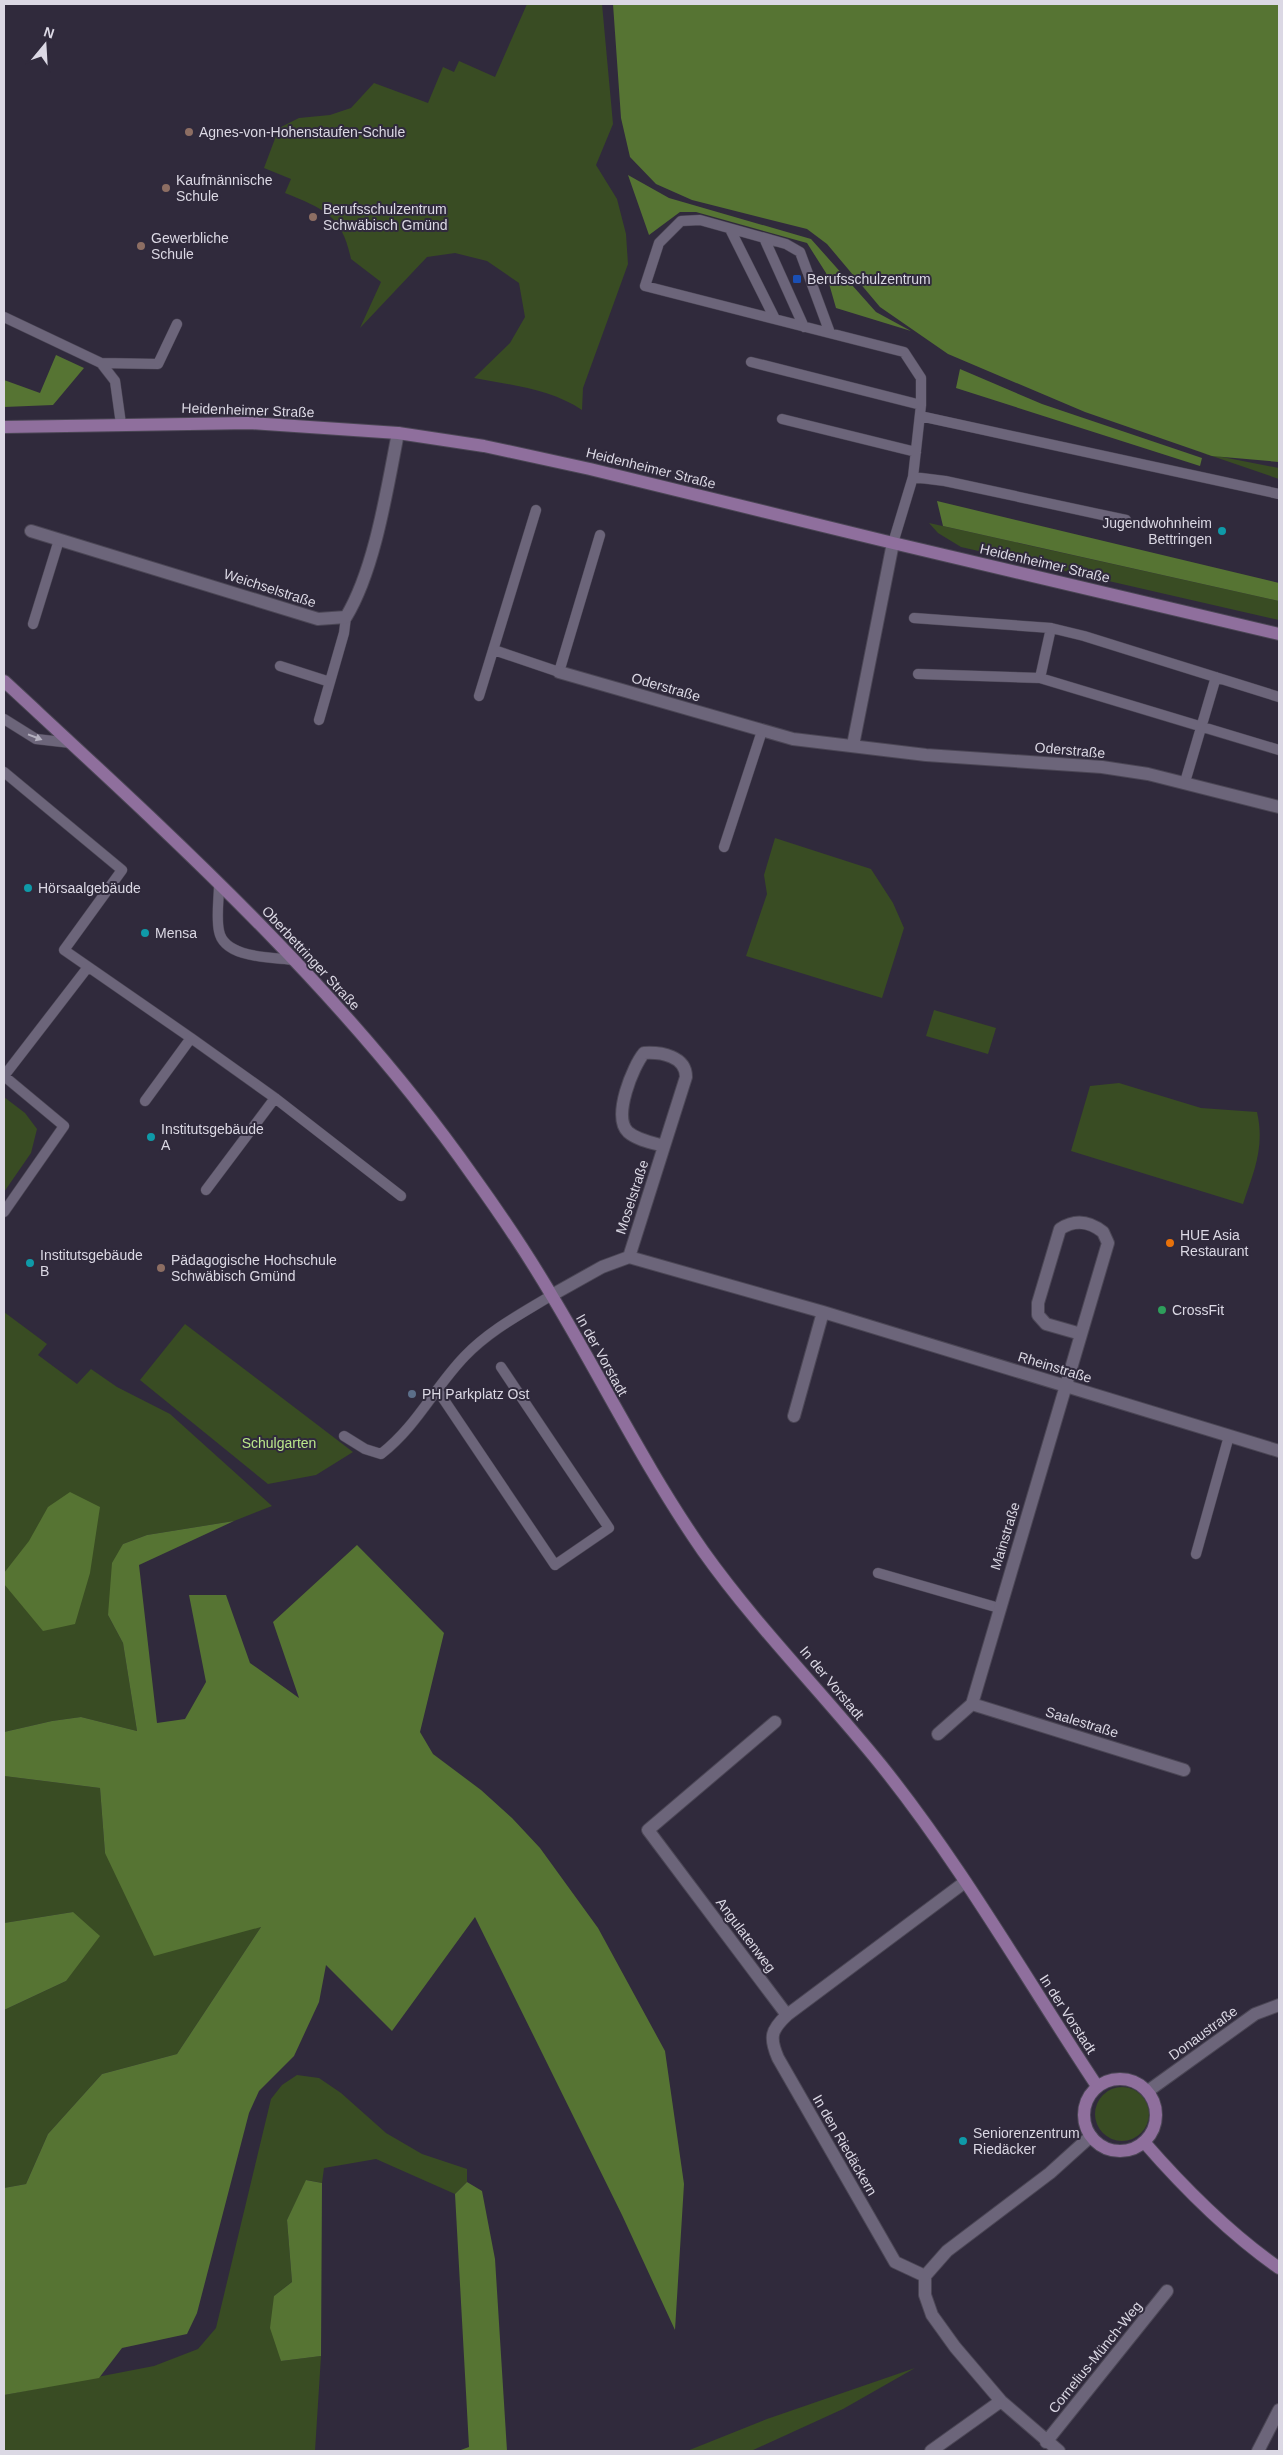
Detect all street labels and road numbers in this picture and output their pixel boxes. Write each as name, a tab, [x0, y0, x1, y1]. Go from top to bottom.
street label: Heidenheimer Straße	[181, 400, 315, 420]
street label: Heidenheimer Straße	[585, 444, 718, 492]
street label: Heidenheimer Straße	[978, 540, 1112, 586]
street label: Weichselstraße	[222, 566, 318, 611]
street label: Oderstraße	[630, 670, 702, 705]
street label: Oderstraße	[1034, 739, 1106, 761]
street label: Oberbettringer Straße	[259, 903, 363, 1013]
street label: Moselstraße	[612, 1158, 652, 1236]
street label: In der Vorstadt	[573, 1311, 631, 1399]
street label: Rheinstraße	[1016, 1348, 1094, 1386]
street label: Mainstraße	[987, 1500, 1023, 1572]
street label: In der Vorstadt	[797, 1643, 867, 1723]
street label: Saalestraße	[1044, 1703, 1121, 1741]
street label: Angulatenweg	[713, 1895, 779, 1975]
street label: In der Vorstadt	[1036, 1971, 1100, 2057]
street label: Donaustraße	[1166, 2003, 1241, 2063]
street label: In den Riedäckern	[810, 2092, 880, 2198]
street label: Cornelius-Münch-Weg	[1045, 2298, 1145, 2416]

